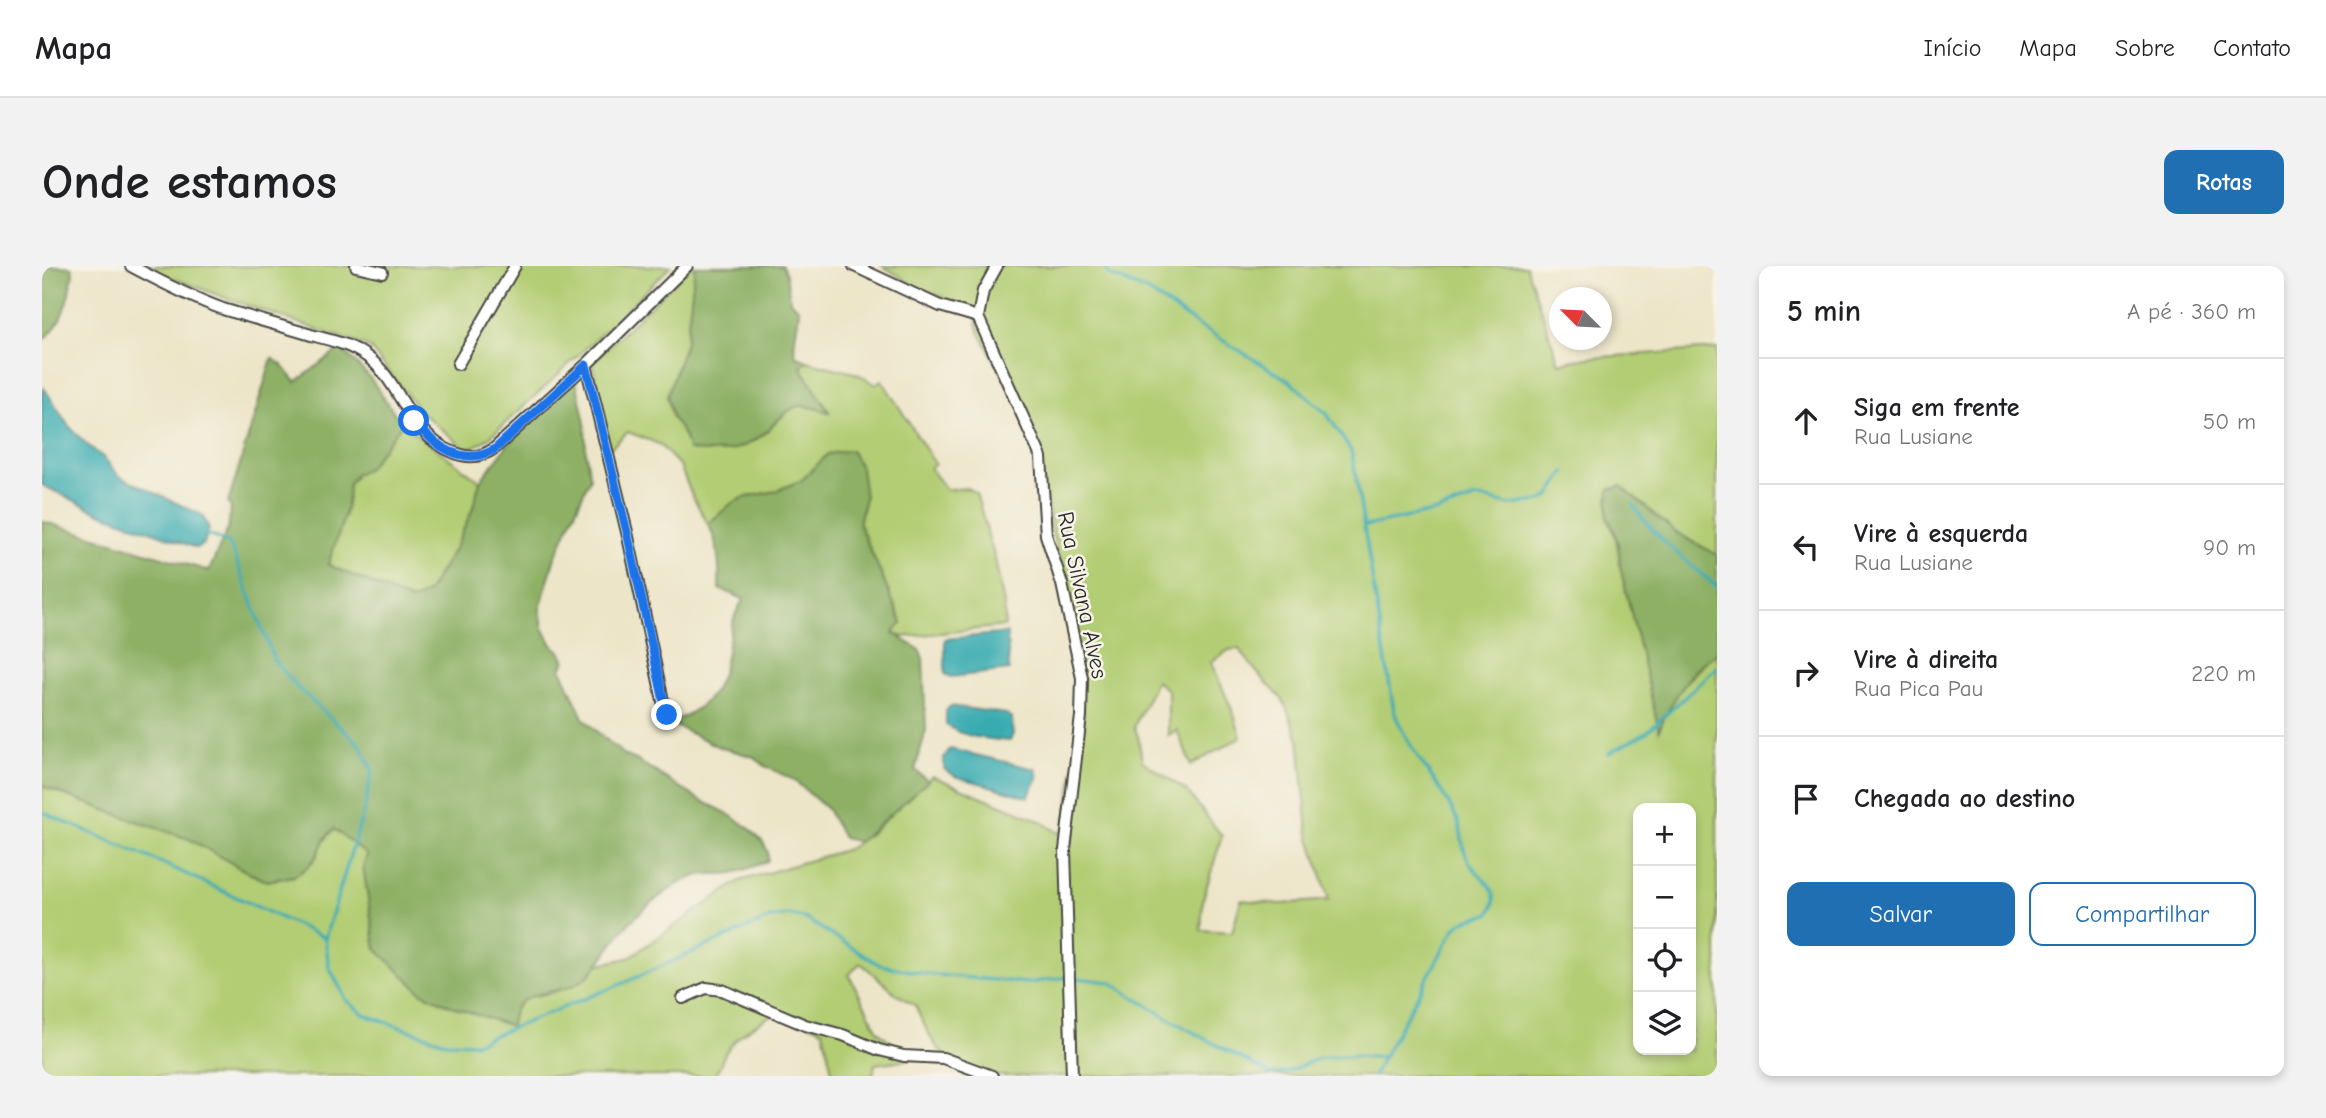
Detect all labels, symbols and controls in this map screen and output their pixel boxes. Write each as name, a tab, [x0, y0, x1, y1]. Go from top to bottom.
text: Mapa	[35, 29, 112, 67]
text: Início	[1923, 34, 1981, 62]
text: Mapa	[2019, 34, 2077, 62]
text: Sobre	[2115, 34, 2175, 62]
text: Contato	[2213, 34, 2291, 62]
button: Rotas	[2164, 150, 2284, 214]
text: Onde estamos	[42, 154, 337, 210]
north arrow	[1549, 287, 1612, 350]
text: 5 min	[1787, 294, 1861, 329]
text: A pé · 360 m	[2127, 298, 2256, 325]
text: Siga em frente	[1854, 393, 2020, 423]
icon: ahead	[1787, 402, 1825, 440]
route start	[398, 405, 429, 436]
text: 50 m	[2203, 408, 2256, 435]
text: Rua Lusiane	[1854, 423, 1973, 450]
street label: Rua Silvana Alves	[1052, 509, 1113, 681]
text: Vire à esquerda	[1854, 519, 2028, 549]
icon: left	[1787, 528, 1825, 566]
text: 90 m	[2203, 534, 2256, 561]
text: Rua Lusiane	[1854, 549, 1973, 576]
text: Vire à direita	[1854, 645, 1998, 675]
icon: right	[1787, 654, 1825, 692]
text: 220 m	[2191, 660, 2256, 687]
text: Rua Pica Pau	[1854, 675, 1983, 702]
route end	[651, 699, 682, 730]
icon: arrive	[1787, 780, 1825, 818]
text: Chegada ao destino	[1854, 784, 2075, 814]
map controls	[1633, 803, 1696, 1055]
button: +	[1633, 803, 1696, 866]
button: −	[1633, 866, 1696, 929]
button: Salvar	[1787, 882, 2015, 946]
button: Compartilhar	[2029, 882, 2256, 946]
button: locate	[1633, 929, 1696, 992]
button: layers	[1633, 992, 1696, 1055]

